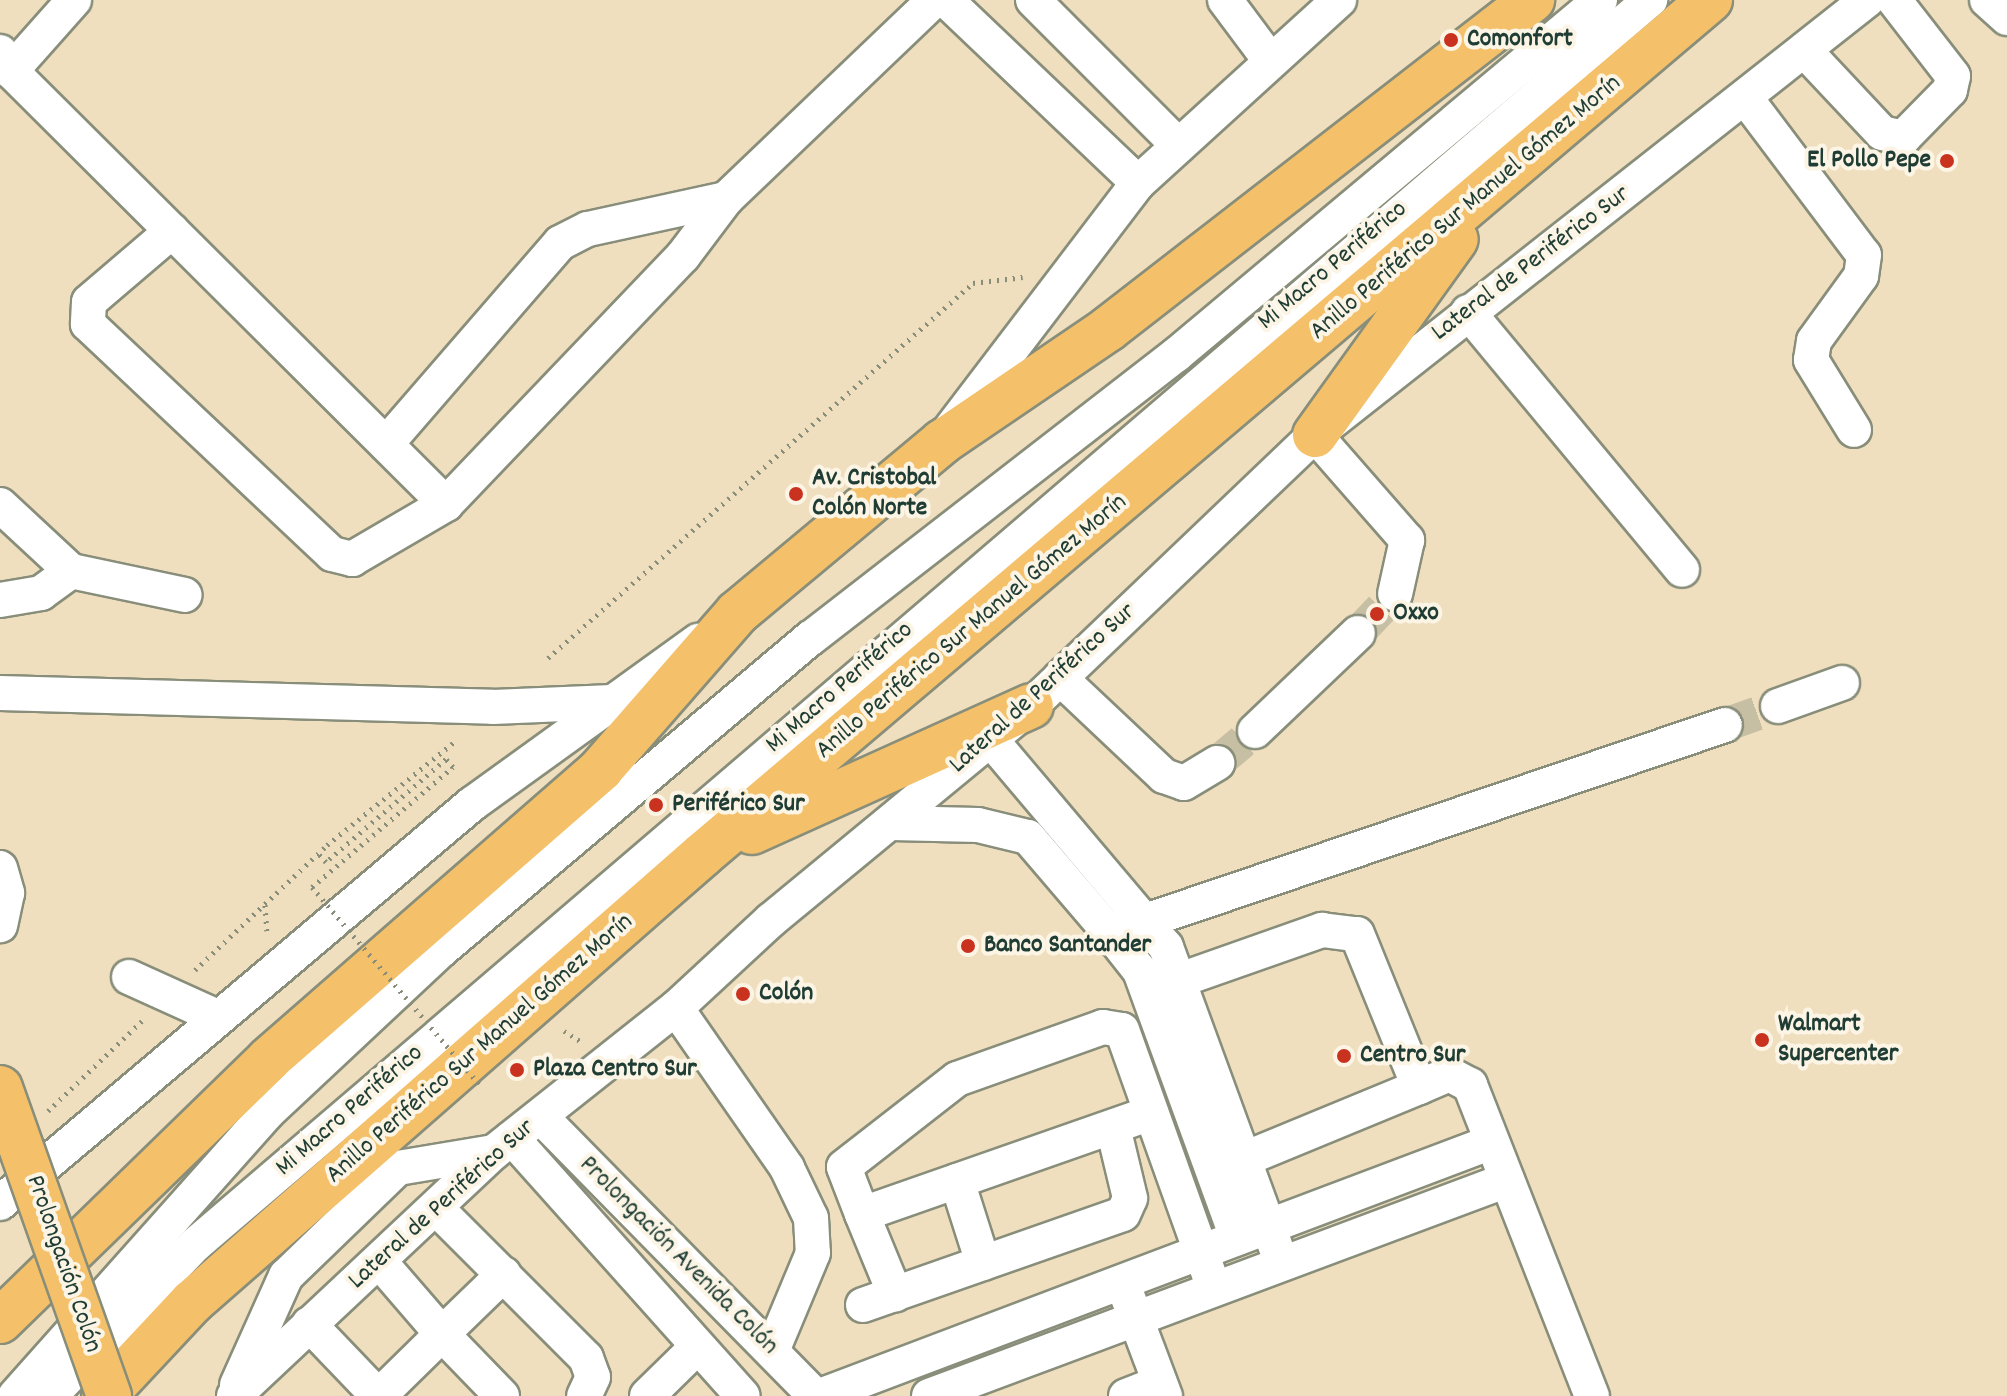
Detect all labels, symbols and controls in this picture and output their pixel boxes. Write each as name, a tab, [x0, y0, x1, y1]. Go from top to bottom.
place label: Comonfort	[1467, 24, 1573, 56]
marker: Comonfort	[1442, 31, 1460, 49]
street label: Anillo Periférico Sur Manuel Gómez Morín	[1304, 69, 1628, 347]
place label: El Pollo Pepe	[1807, 145, 1931, 177]
marker: El Pollo Pepe	[1938, 152, 1956, 170]
street label: Lateral de Periférico Sur	[1426, 179, 1636, 349]
street label: Mi Macro Periférico	[1252, 194, 1414, 338]
place label: Av. Cristobal Colón Norte	[812, 463, 936, 524]
marker: Av. Cristobal Colón Norte	[787, 485, 805, 503]
street label: Anillo Periférico Sur Manuel Gómez Morín	[810, 488, 1134, 766]
street label: Lateral de Periférico Sur	[943, 597, 1143, 781]
place label: Oxxo	[1393, 598, 1439, 630]
marker: Oxxo	[1368, 605, 1386, 623]
street label: Mi Macro Periférico	[760, 615, 920, 761]
place label: Periférico Sur	[672, 789, 805, 821]
marker: Periférico Sur	[647, 796, 665, 814]
street label: Anillo Periférico Sur Manuel Gómez Morín	[320, 907, 640, 1191]
place label: Banco Santander	[984, 930, 1151, 962]
marker: Banco Santander	[959, 937, 977, 955]
place label: Colón	[759, 978, 813, 1010]
marker: Colón	[734, 985, 752, 1003]
place label: Walmart Supercenter	[1778, 1009, 1898, 1070]
marker: Walmart Supercenter	[1753, 1031, 1771, 1049]
street label: Mi Macro Periférico	[270, 1038, 430, 1184]
place label: Centro Sur	[1360, 1040, 1465, 1072]
marker: Centro Sur	[1335, 1047, 1353, 1065]
place label: Plaza Centro Sur	[533, 1054, 697, 1086]
marker: Plaza Centro Sur	[508, 1061, 526, 1079]
street label: Lateral de Periférico Sur	[342, 1113, 542, 1297]
street label: Prolongación Avenida Colón	[572, 1150, 784, 1362]
street label: Prolongación Colón	[18, 1171, 108, 1357]

